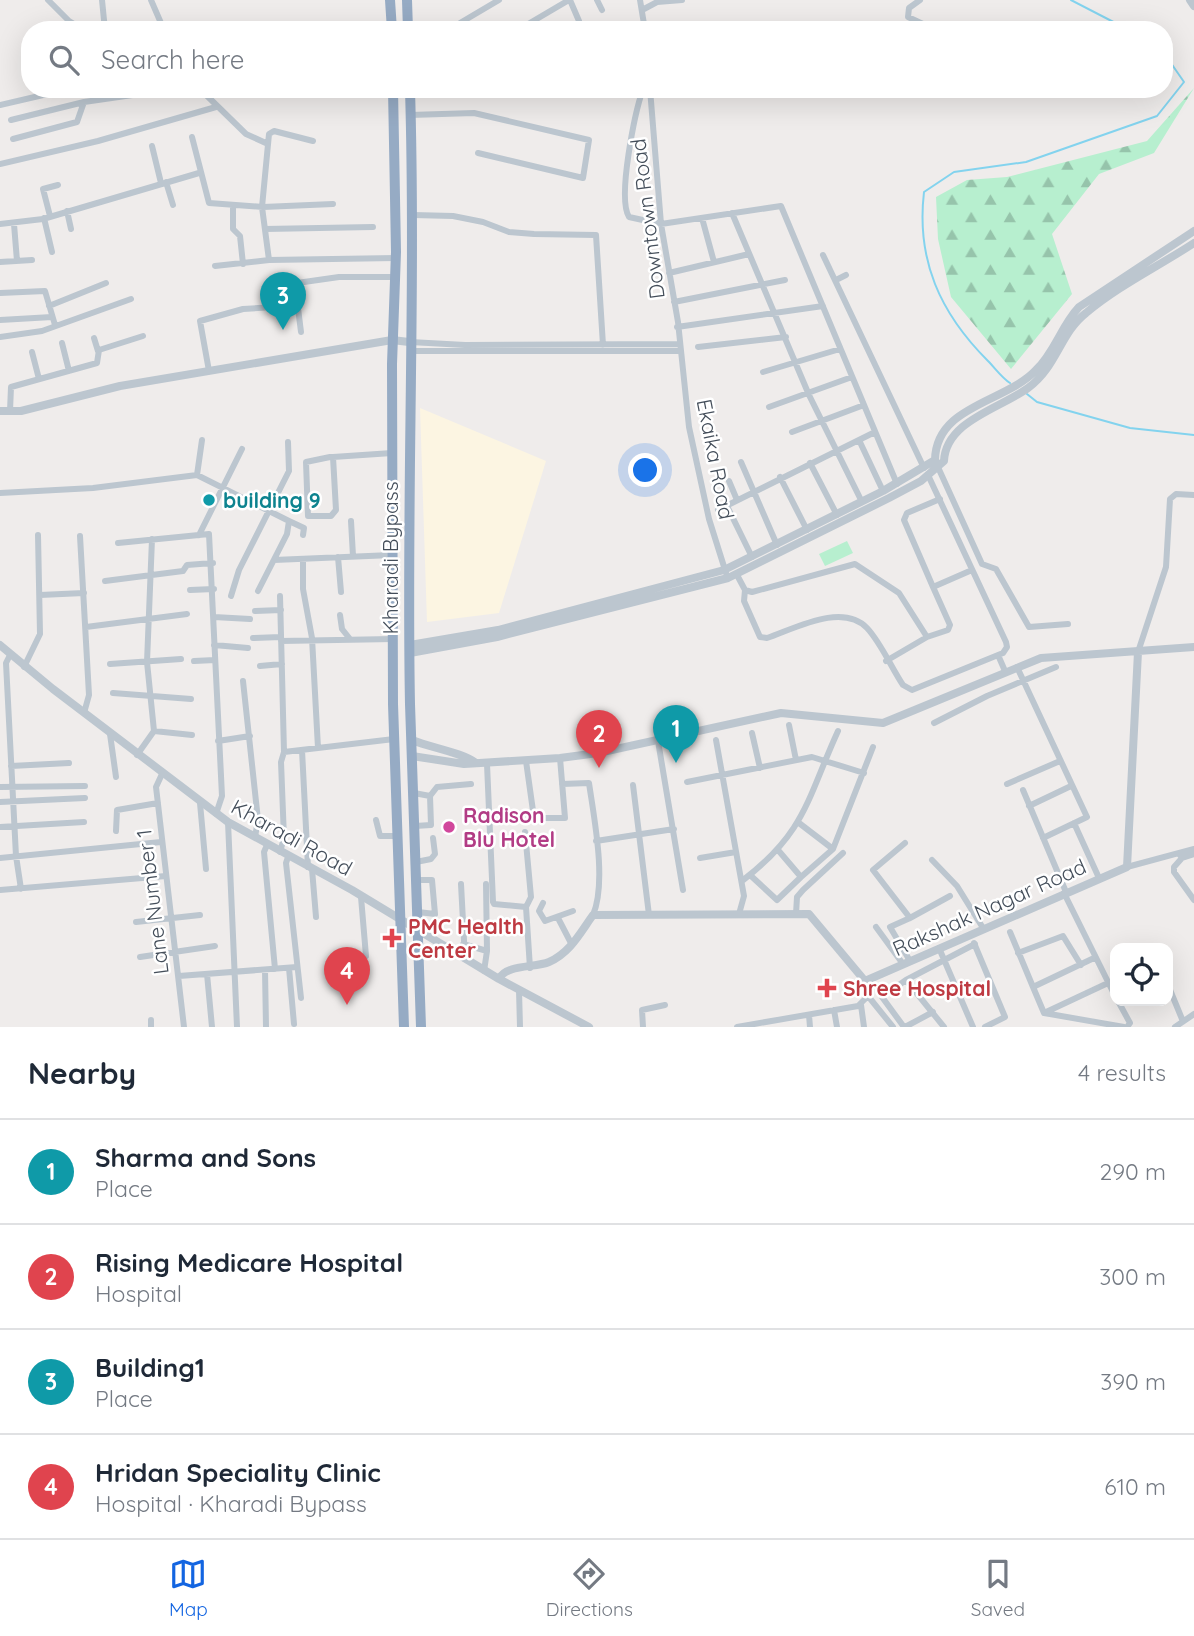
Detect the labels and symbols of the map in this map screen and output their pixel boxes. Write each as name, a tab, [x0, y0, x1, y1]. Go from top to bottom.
street label: Downtown Road	[624, 137, 670, 301]
pin: 3	[260, 272, 306, 330]
street label: Ekaika Road	[692, 397, 740, 521]
your location	[628, 453, 662, 487]
street label: Kharadi Bypass	[377, 481, 403, 635]
place label: building 9	[223, 487, 321, 513]
marker: building 9	[201, 492, 217, 508]
pin: 1	[653, 705, 699, 763]
pin: 2	[576, 710, 622, 768]
street label: Kharadi Road	[227, 793, 357, 881]
place label: Radison Blu Hotel	[463, 802, 555, 852]
marker: Radison Blu Hotel	[441, 819, 457, 835]
street label: Lane Number 1	[130, 828, 174, 976]
street label: Rakshak Nagar Road	[888, 853, 1090, 961]
place label: PMC Health Center	[408, 913, 524, 963]
marker: PMC Health Center	[382, 928, 402, 948]
pin: 4	[324, 947, 370, 1005]
place label: Shree Hospital	[843, 975, 991, 1001]
marker: Shree Hospital	[817, 978, 837, 998]

